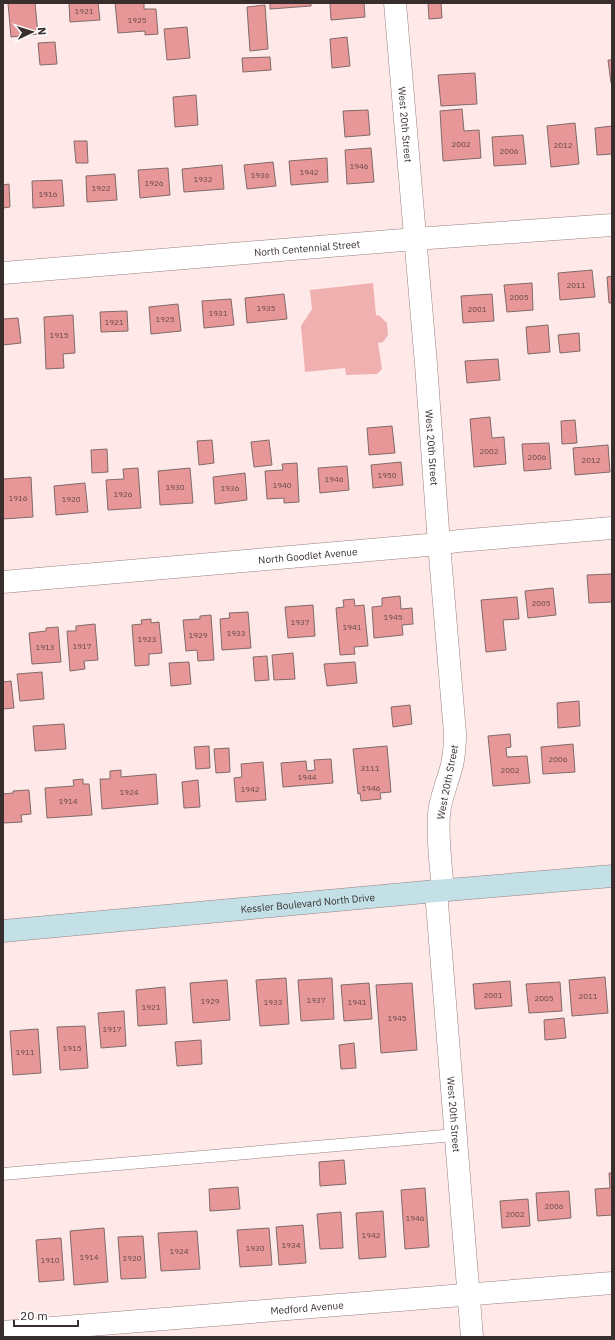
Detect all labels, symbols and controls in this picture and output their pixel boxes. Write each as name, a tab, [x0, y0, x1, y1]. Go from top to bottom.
house number: 1921	[74, 6, 94, 16]
north arrow	[12, 12, 52, 52]
house number: 1925	[127, 15, 147, 25]
text: N	[35, 27, 49, 36]
street label: West 20th Street	[395, 86, 415, 164]
house number: 2002	[451, 139, 471, 149]
house number: 2012	[553, 140, 573, 150]
house number: 2006	[499, 146, 519, 156]
house number: 1946	[349, 161, 369, 171]
house number: 1942	[299, 167, 319, 177]
house number: 1936	[250, 170, 270, 180]
house number: 1932	[193, 174, 213, 184]
house number: 1926	[144, 178, 164, 188]
house number: 1922	[91, 183, 111, 193]
house number: 1916	[38, 189, 58, 199]
street label: North Centennial Street	[254, 238, 361, 259]
house number: 2011	[566, 280, 586, 290]
house number: 2005	[509, 292, 529, 302]
house number: 1935	[256, 303, 276, 313]
house number: 2001	[467, 304, 487, 314]
house number: 1931	[208, 308, 228, 318]
house number: 1925	[155, 314, 175, 324]
house number: 1921	[104, 317, 124, 327]
house number: 1915	[49, 330, 69, 340]
street label: West 20th Street	[422, 409, 441, 486]
house number: 2002	[479, 446, 499, 456]
house number: 2006	[527, 452, 547, 462]
house number: 2012	[581, 455, 601, 465]
house number: 1950	[377, 470, 397, 480]
house number: 1946	[324, 474, 344, 484]
house number: 1940	[272, 480, 292, 490]
house number: 1930	[165, 482, 185, 492]
house number: 1936	[220, 483, 240, 493]
house number: 1926	[113, 489, 133, 499]
house number: 1916	[8, 493, 28, 503]
house number: 1920	[61, 494, 81, 504]
street label: North Goodlet Avenue	[258, 545, 359, 567]
house number: 2005	[531, 598, 551, 608]
house number: 1945	[383, 612, 403, 622]
house number: 1937	[290, 617, 310, 627]
house number: 1941	[342, 622, 362, 632]
house number: 1933	[226, 628, 246, 638]
house number: 1929	[188, 630, 208, 640]
house number: 1923	[137, 634, 157, 644]
house number: 1917	[72, 641, 92, 651]
house number: 1913	[35, 642, 55, 652]
street label: West 20th Street	[434, 743, 461, 821]
house number: 2006	[548, 754, 568, 764]
house number: 3111	[360, 763, 380, 773]
house number: 2002	[500, 765, 520, 775]
house number: 1944	[297, 772, 317, 782]
house number: 1946	[361, 783, 381, 793]
house number: 1942	[240, 784, 260, 794]
house number: 1924	[119, 787, 139, 797]
house number: 1914	[58, 796, 78, 806]
street label: Kessler Boulevard North Drive	[240, 891, 376, 916]
house number: 2001	[483, 990, 503, 1000]
house number: 2011	[578, 991, 598, 1001]
house number: 2005	[534, 993, 554, 1003]
house number: 1937	[306, 995, 326, 1005]
house number: 1929	[200, 996, 220, 1006]
house number: 1933	[263, 997, 283, 1007]
house number: 1941	[347, 997, 367, 1007]
house number: 1921	[141, 1002, 161, 1012]
house number: 1945	[387, 1013, 407, 1023]
house number: 1917	[102, 1024, 122, 1034]
house number: 1915	[62, 1043, 82, 1053]
house number: 1911	[15, 1047, 35, 1057]
street label: West 20th Street	[444, 1076, 463, 1153]
house number: 2006	[544, 1201, 564, 1211]
house number: 2002	[505, 1209, 525, 1219]
house number: 1946	[405, 1213, 425, 1223]
house number: 1942	[361, 1230, 381, 1240]
house number: 1934	[281, 1240, 301, 1250]
house number: 1930	[245, 1243, 265, 1253]
house number: 1924	[169, 1246, 189, 1256]
house number: 1914	[79, 1252, 99, 1262]
house number: 1920	[122, 1253, 142, 1263]
house number: 1910	[40, 1255, 60, 1265]
street label: Medford Avenue	[270, 1299, 345, 1317]
scale bar	[14, 1302, 78, 1328]
text: 20 m	[20, 1308, 48, 1323]

